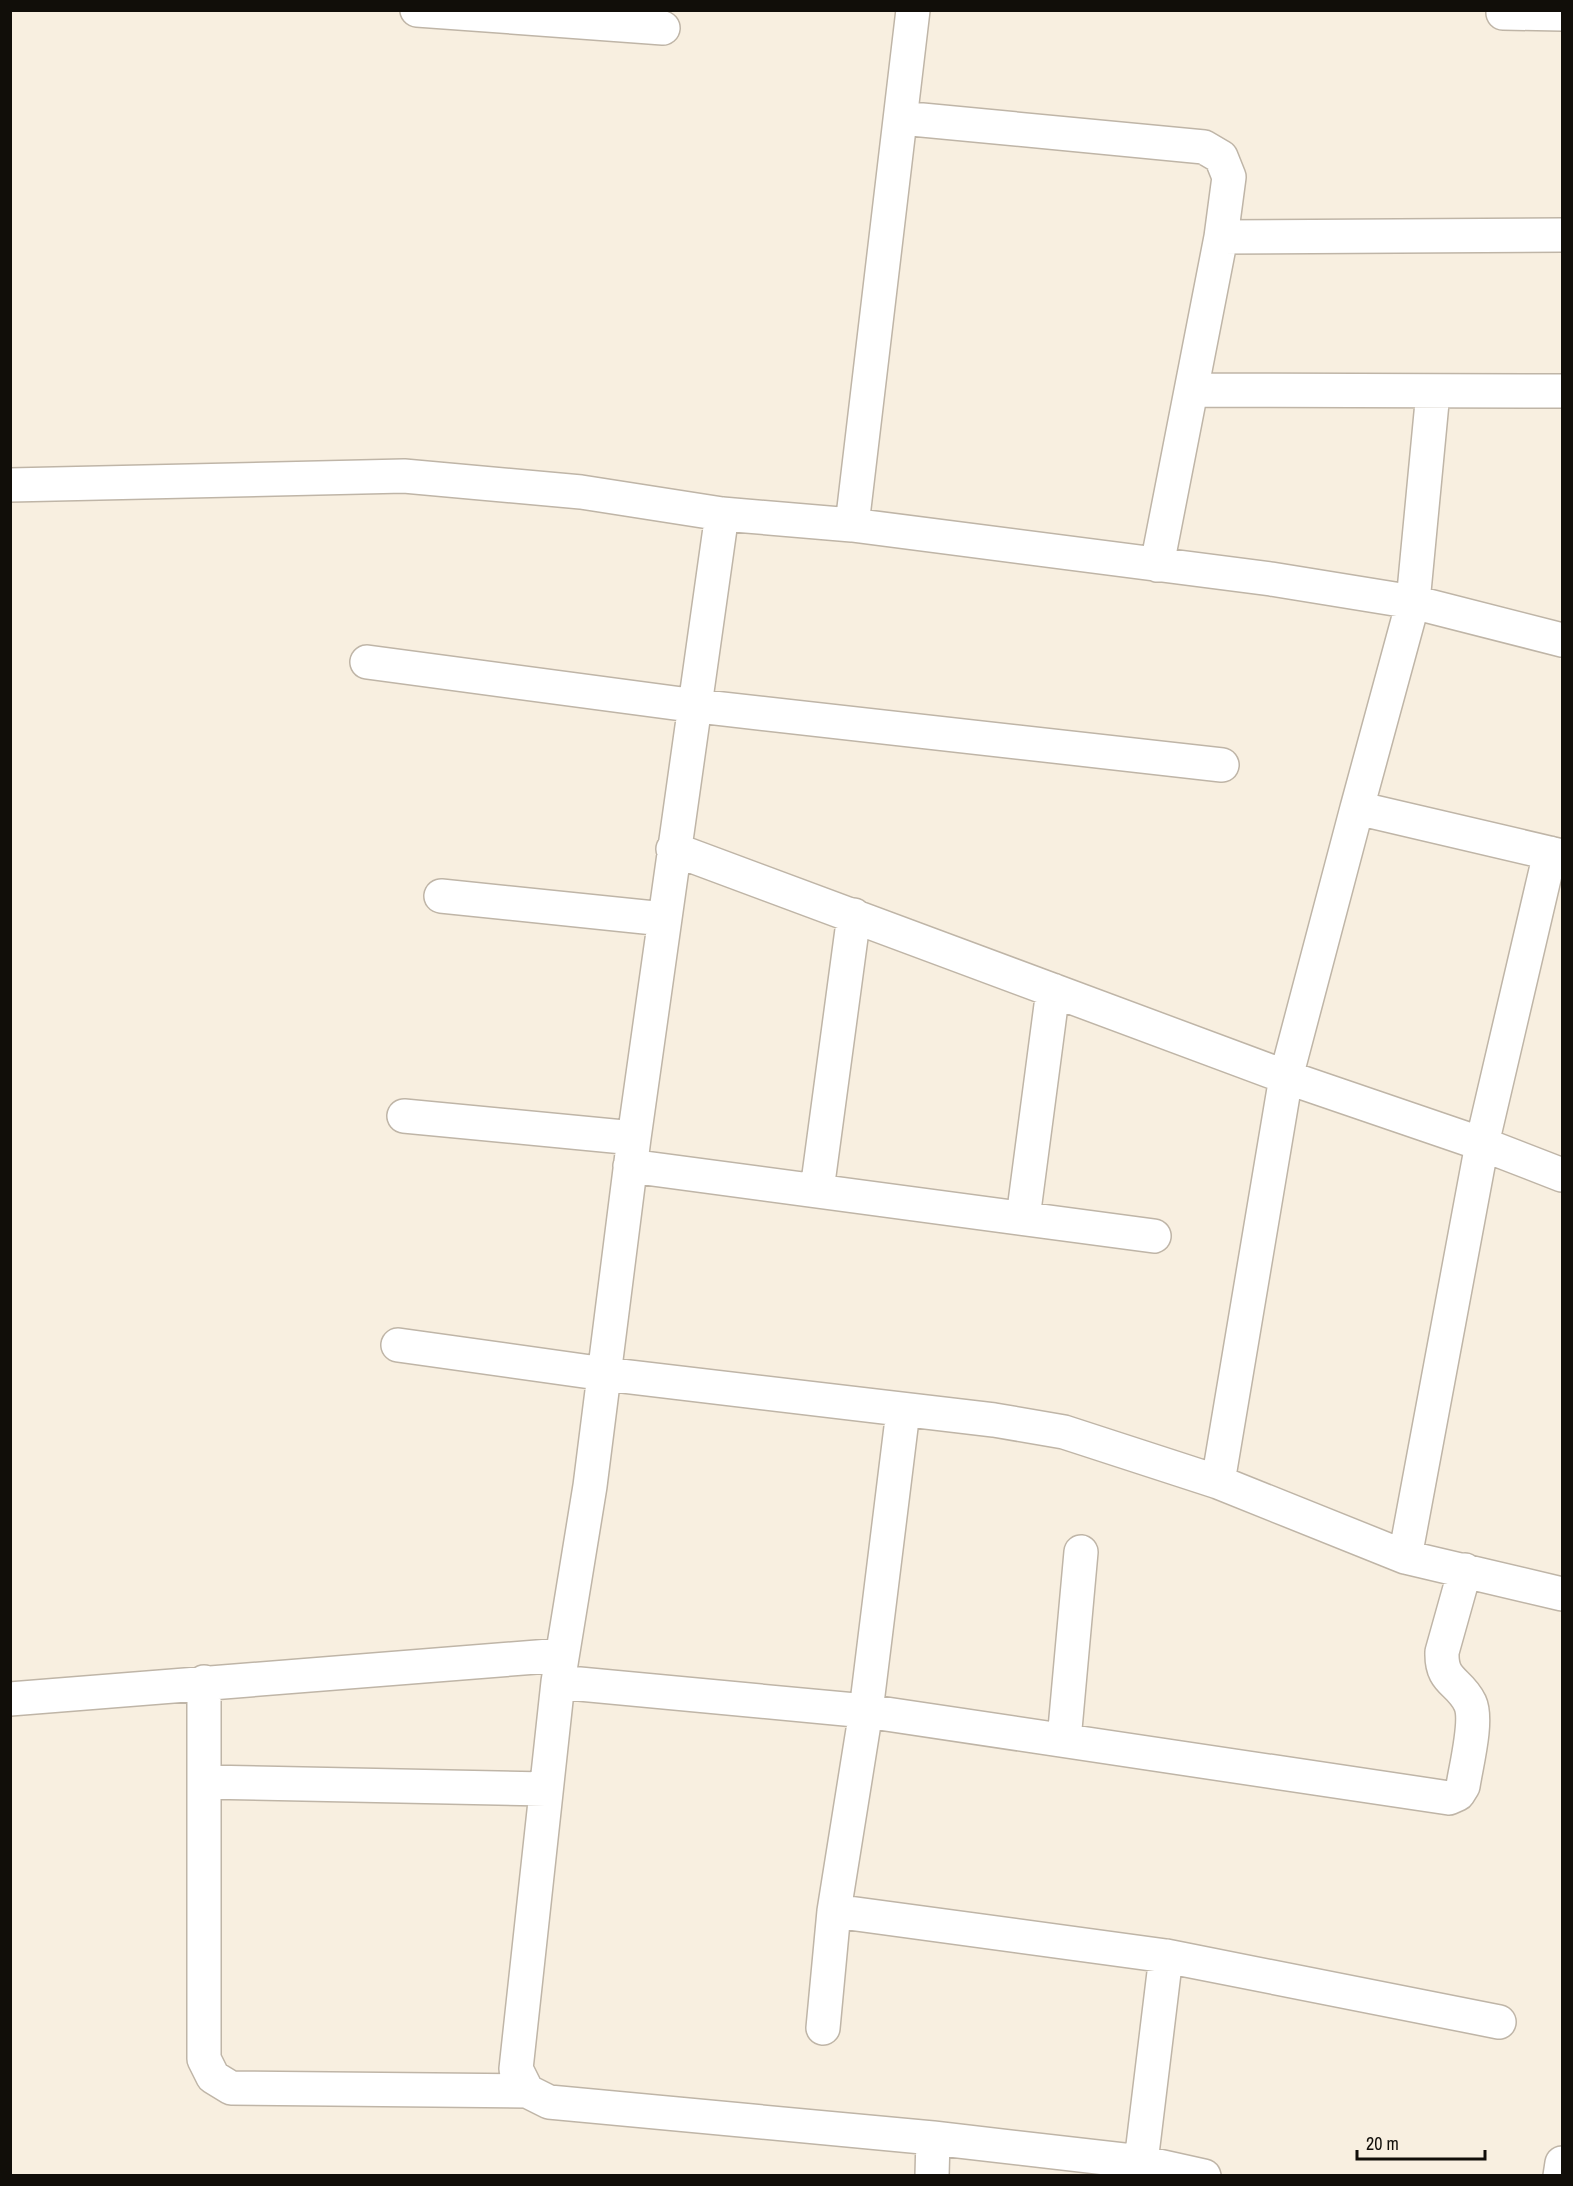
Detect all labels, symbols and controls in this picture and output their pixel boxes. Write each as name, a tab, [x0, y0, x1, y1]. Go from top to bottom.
scale bar	[1357, 2123, 1484, 2161]
text: 20 m	[1366, 2131, 1399, 2156]

